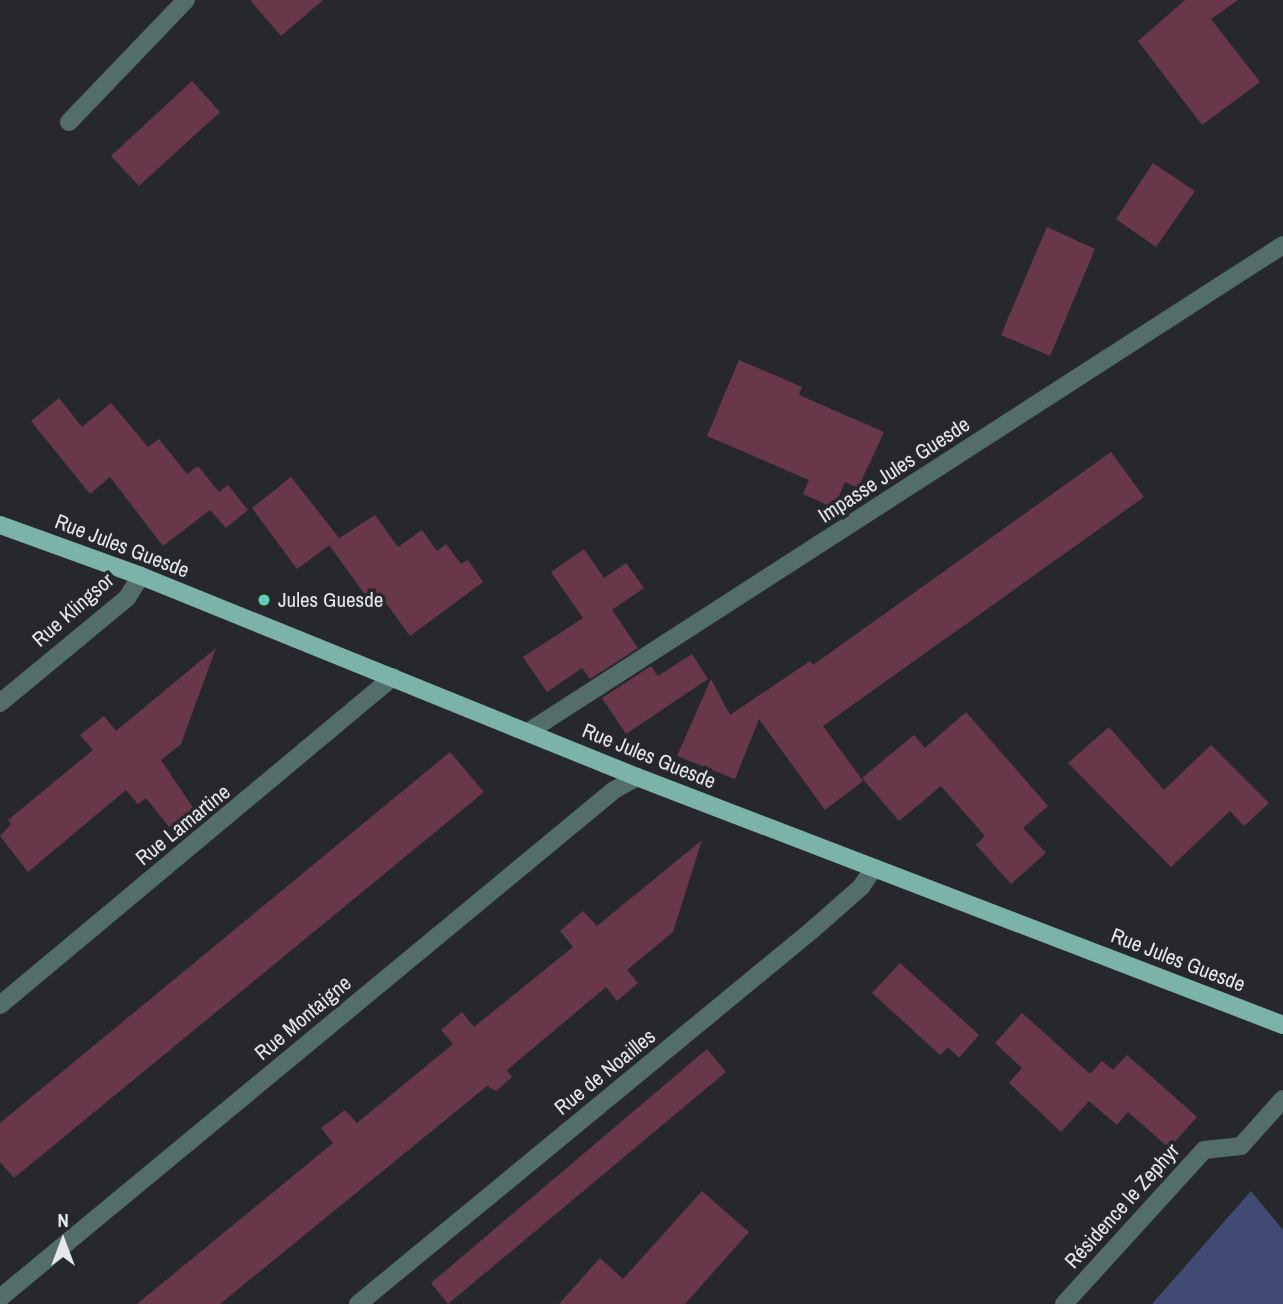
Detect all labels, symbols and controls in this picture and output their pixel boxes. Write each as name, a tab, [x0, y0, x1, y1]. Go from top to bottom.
street label: Impasse Jules Guesde	[814, 412, 974, 528]
street label: Rue Jules Guesde	[51, 509, 193, 583]
street label: Rue Klingsor	[27, 568, 119, 652]
place label: Jules Guesde	[278, 587, 383, 613]
marker: Jules Guesde	[256, 592, 272, 608]
street label: Rue Jules Guesde	[579, 718, 719, 794]
street label: Rue Lamartine	[131, 779, 235, 871]
street label: Rue Jules Guesde	[1107, 923, 1249, 997]
street label: Rue Montaigne	[250, 971, 356, 1065]
street label: Rue de Noailles	[549, 1024, 661, 1120]
street label: Résidence le Zephyr	[1059, 1139, 1185, 1273]
north arrow	[28, 1206, 98, 1276]
text: N	[57, 1207, 69, 1233]

